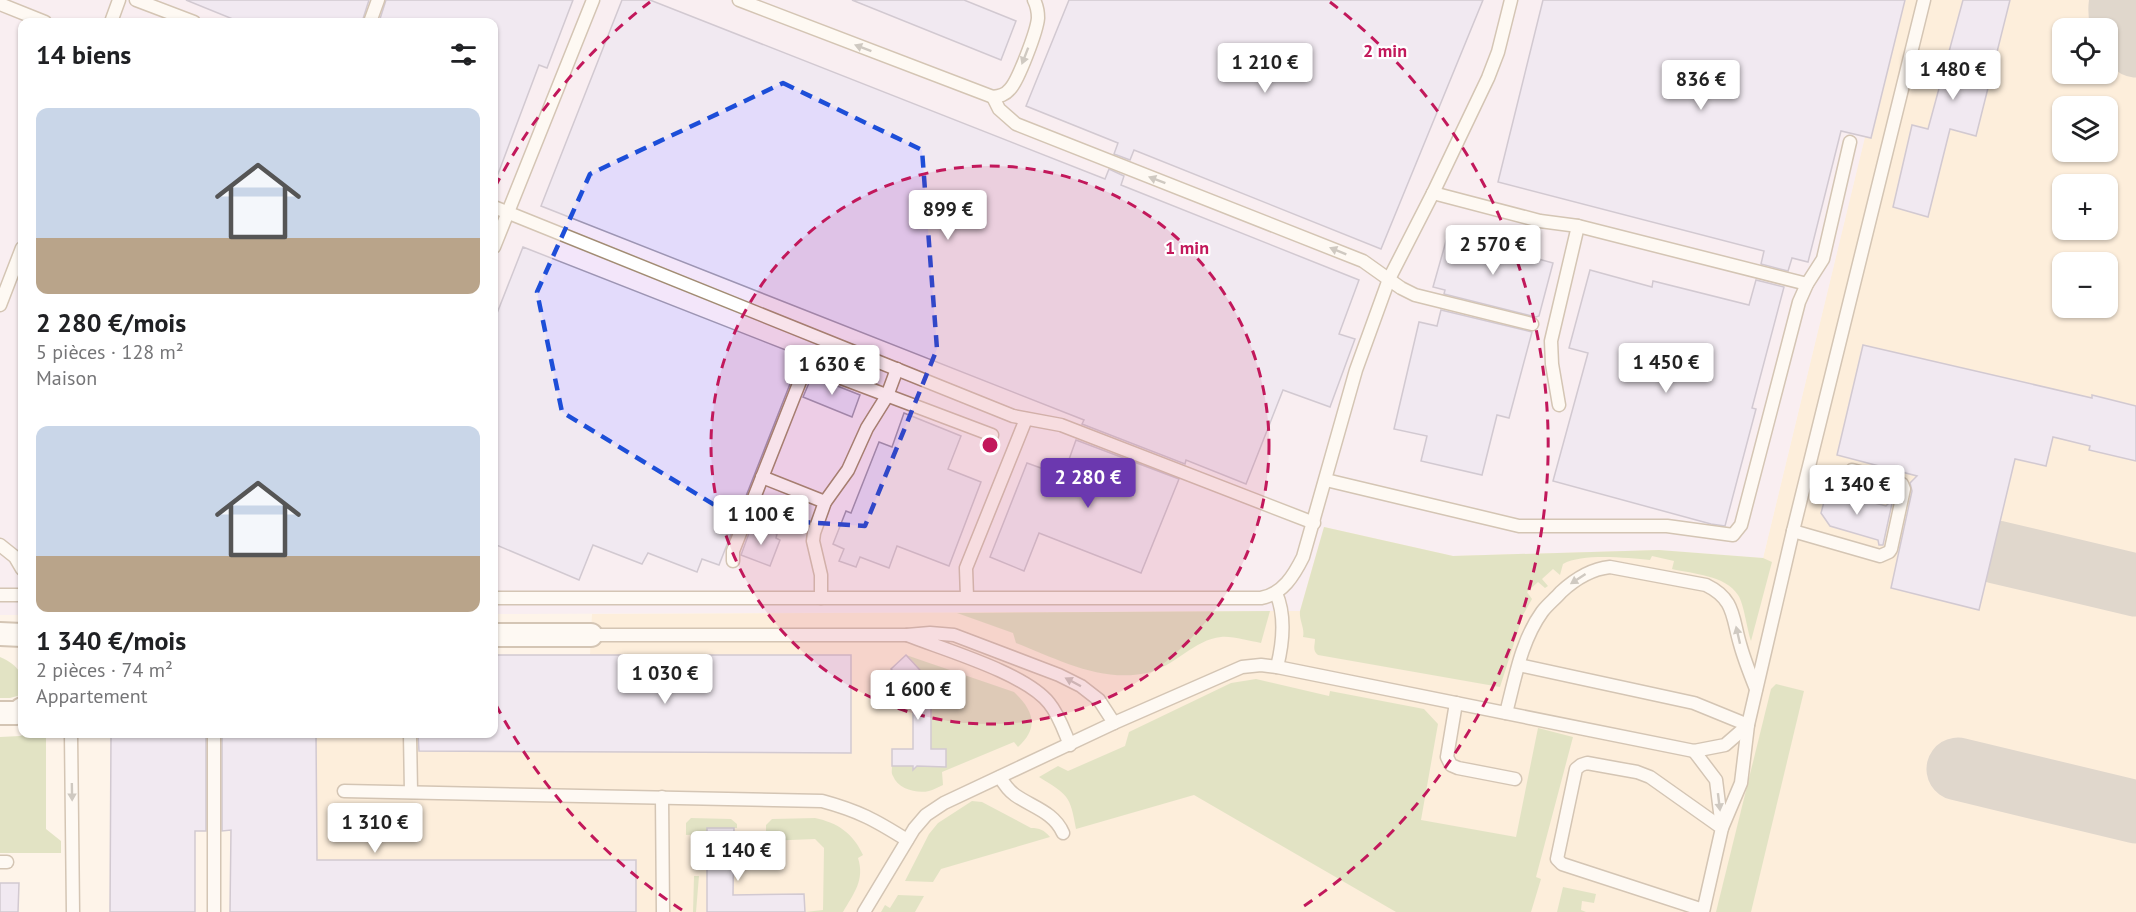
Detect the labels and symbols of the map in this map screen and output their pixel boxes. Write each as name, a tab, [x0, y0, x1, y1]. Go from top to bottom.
text: 2 min	[1363, 39, 1407, 62]
one-way arrow	[854, 43, 872, 52]
pin: 1 210 €	[1210, 43, 1320, 94]
one-way arrow	[1020, 47, 1030, 65]
pin: 1 480 €	[1898, 50, 2008, 101]
pin: 836 €	[1659, 60, 1743, 111]
one-way arrow	[1147, 174, 1165, 184]
pin: 899 €	[906, 190, 990, 241]
pin: 2 570 €	[1438, 225, 1548, 276]
text: 1 min	[1165, 236, 1209, 259]
one-way arrow	[1329, 246, 1347, 255]
pin: 1 450 €	[1611, 343, 1721, 394]
pin: 1 630 €	[777, 345, 887, 396]
centre of rings	[980, 435, 1000, 455]
pin: 2 280 €	[1033, 458, 1143, 509]
pin: 1 340 €	[1802, 465, 1912, 516]
pin: 1 100 €	[706, 495, 816, 546]
one-way arrow	[1570, 573, 1586, 584]
one-way arrow	[1732, 626, 1742, 644]
pin: 1 030 €	[610, 654, 720, 705]
pin: 1 600 €	[863, 670, 973, 721]
one-way arrow	[1065, 677, 1082, 687]
one-way arrow	[67, 782, 77, 801]
one-way arrow	[1714, 793, 1724, 812]
pin: 1 310 €	[320, 803, 430, 854]
pin: 1 140 €	[683, 831, 793, 882]

